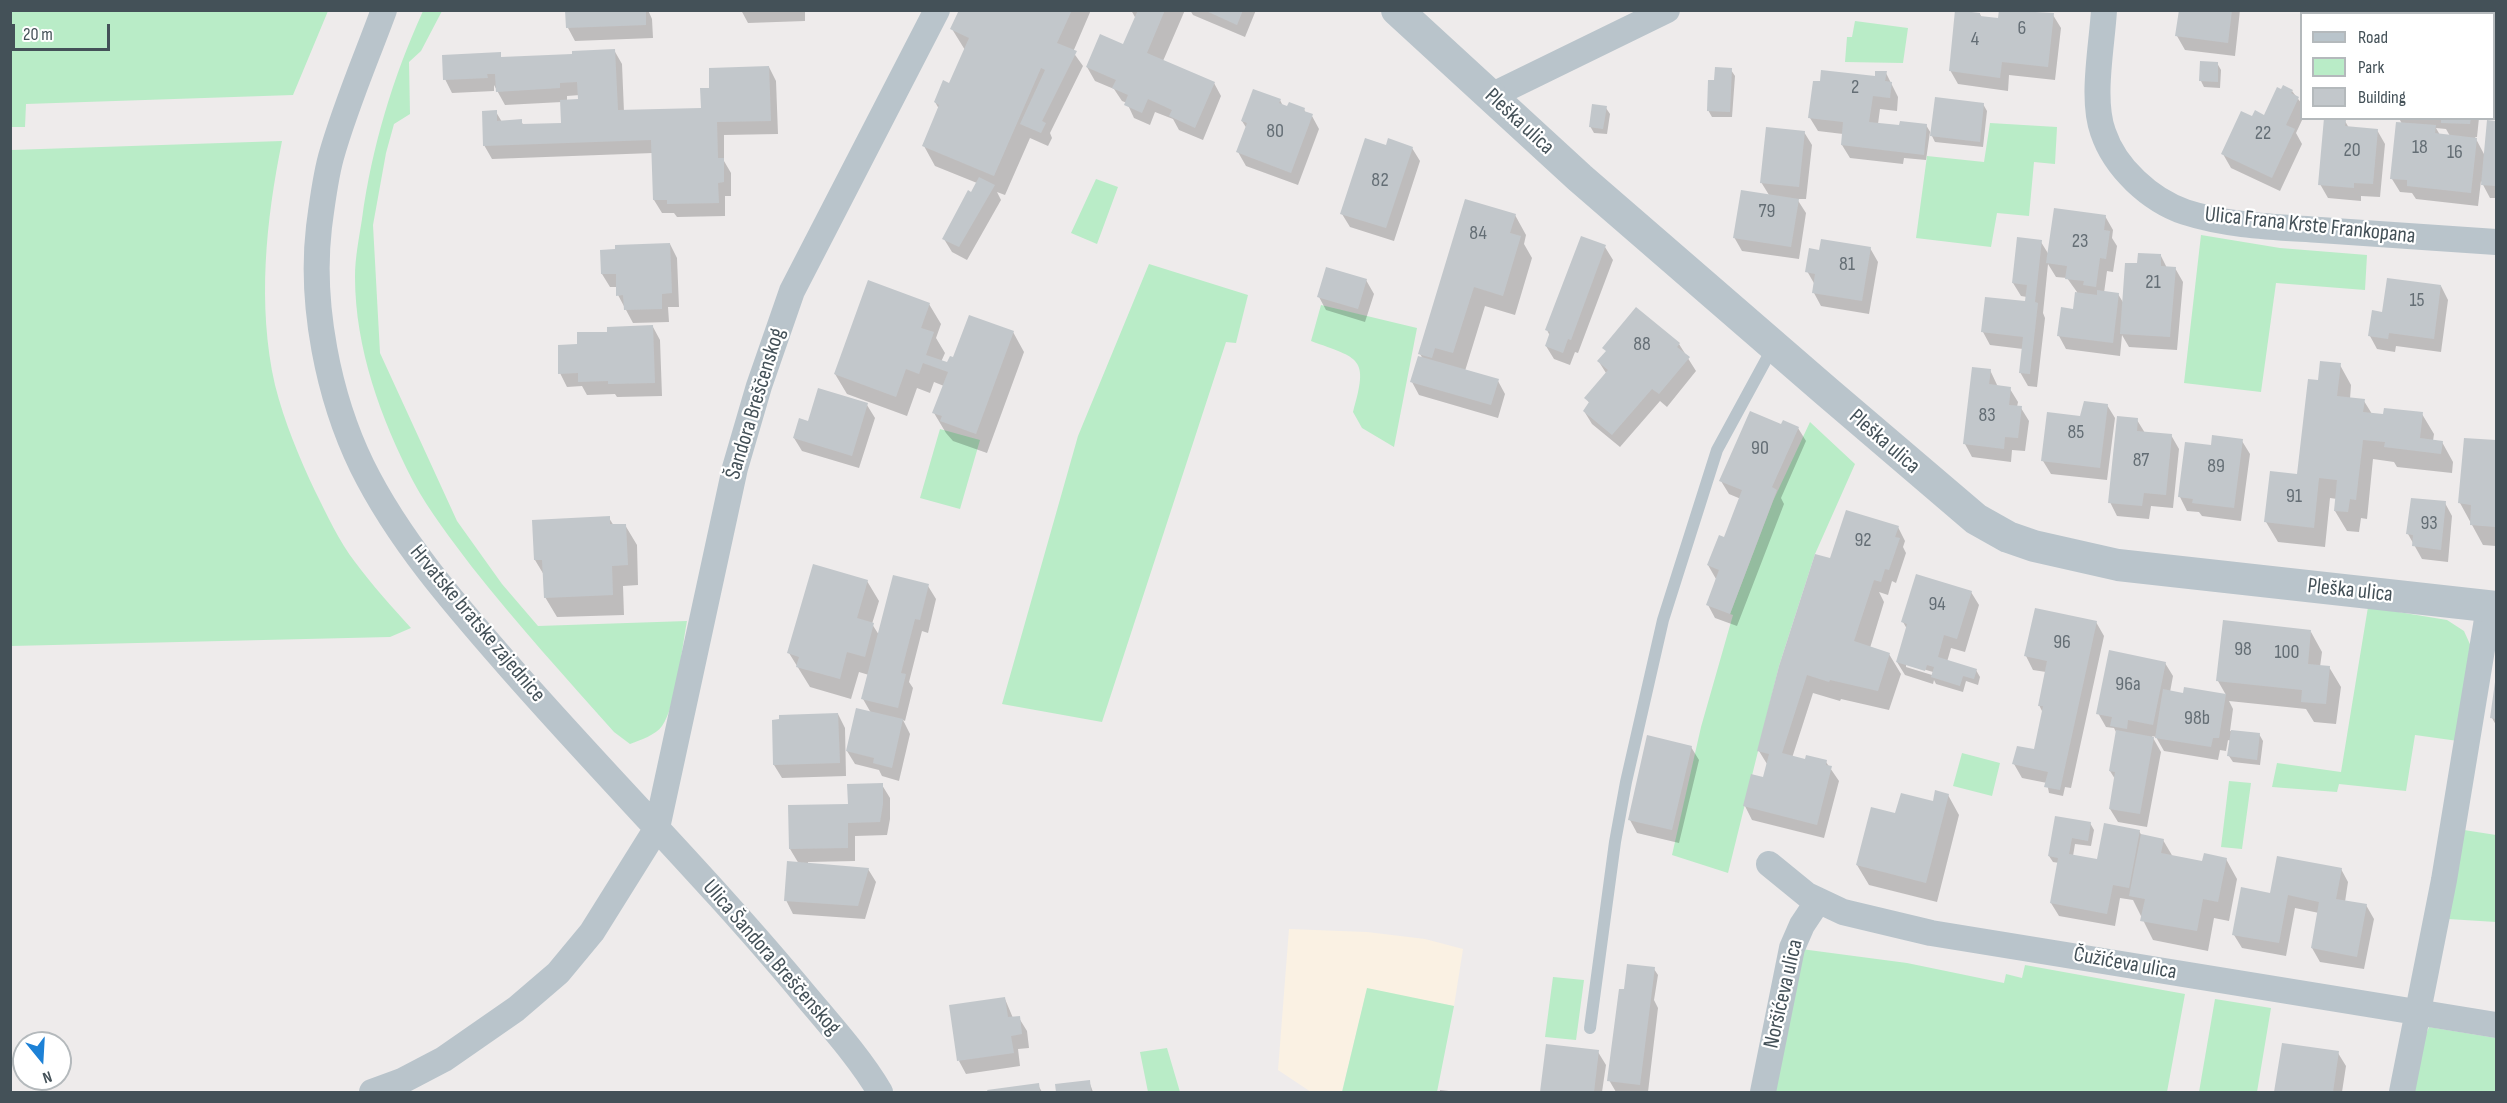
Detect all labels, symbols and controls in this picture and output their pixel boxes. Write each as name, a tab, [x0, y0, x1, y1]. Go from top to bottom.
scale bar	[15, 12, 112, 50]
legend	[2300, 12, 2495, 120]
house number: 6	[2018, 17, 2026, 41]
text: 20 m	[23, 24, 53, 45]
text: Road	[2358, 27, 2388, 48]
house number: 4	[1971, 28, 1979, 52]
text: Park	[2358, 57, 2384, 78]
house number: 2	[1851, 76, 1859, 100]
street label: Pleška ulica	[1479, 83, 1559, 161]
text: Building	[2358, 87, 2406, 108]
house number: 80	[1266, 120, 1284, 144]
house number: 22	[2255, 122, 2271, 146]
house number: 18	[2412, 136, 2428, 160]
house number: 20	[2343, 139, 2361, 163]
house number: 16	[2447, 141, 2463, 165]
house number: 82	[1371, 169, 1389, 193]
house number: 79	[1759, 200, 1775, 224]
street label: Ulica Frana Krste Frankopana	[2203, 202, 2417, 250]
house number: 84	[1469, 222, 1487, 246]
house number: 23	[2072, 230, 2088, 254]
house number: 81	[1839, 253, 1855, 277]
house number: 21	[2145, 271, 2161, 295]
house number: 15	[2409, 289, 2425, 313]
street label: Šandora Breščenskog	[720, 325, 792, 483]
house number: 88	[1633, 333, 1651, 357]
street label: Pleška ulica	[1843, 404, 1925, 480]
house number: 83	[1978, 404, 1996, 428]
house number: 85	[2068, 421, 2084, 445]
house number: 90	[1751, 437, 1769, 461]
house number: 87	[2133, 449, 2149, 473]
house number: 89	[2207, 455, 2225, 479]
house number: 91	[2286, 485, 2302, 509]
house number: 93	[2420, 512, 2438, 536]
house number: 92	[1854, 529, 1872, 553]
street label: Hrvatske bratske zajednice	[404, 540, 550, 708]
street label: Pleška ulica	[2306, 573, 2394, 609]
house number: 94	[1928, 593, 1946, 617]
house number: 96	[2053, 631, 2071, 655]
house number: 98	[2234, 638, 2252, 662]
house number: 100	[2275, 641, 2299, 665]
house number: 96a	[2115, 673, 2141, 697]
house number: 98b	[2184, 707, 2210, 731]
street label: Ulica Šandora Breščenskog	[696, 875, 846, 1041]
street label: Noršićeva ulica	[1759, 937, 1809, 1051]
street label: Čužićeva ulica	[2071, 942, 2179, 986]
north arrow	[12, 1031, 72, 1091]
text: N	[40, 1066, 54, 1087]

